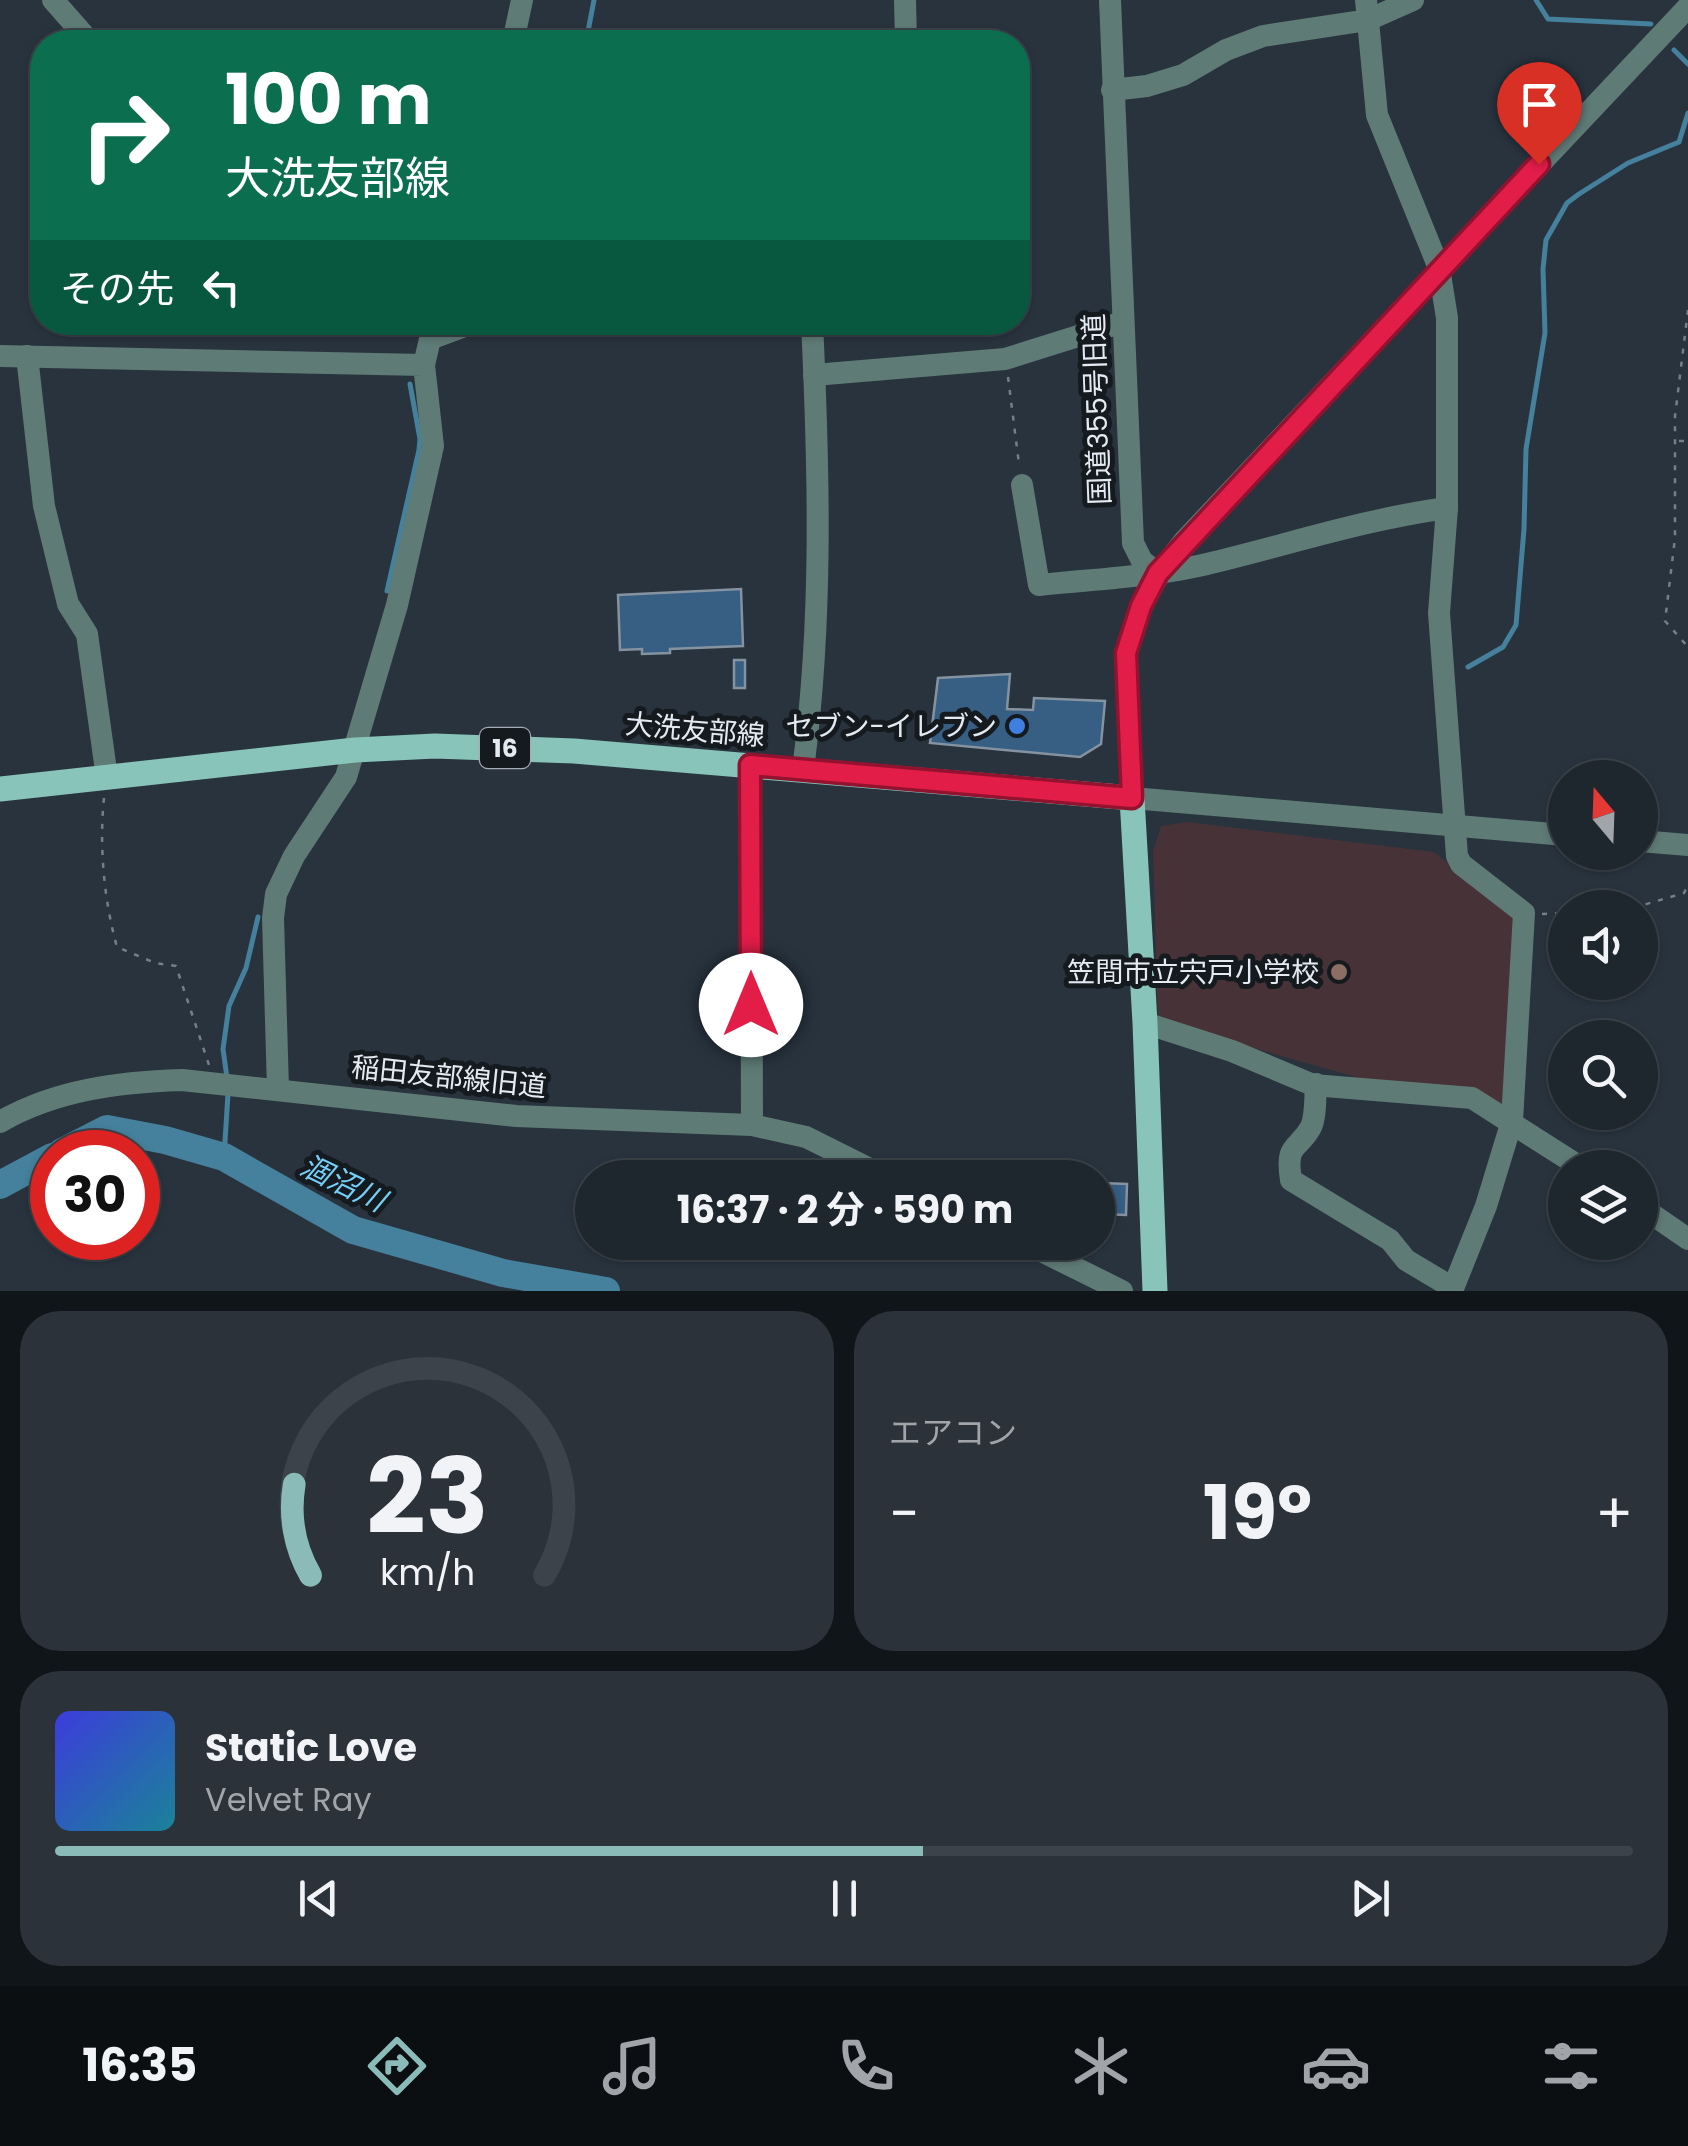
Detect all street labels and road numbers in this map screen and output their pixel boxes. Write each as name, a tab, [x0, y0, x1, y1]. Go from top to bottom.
street label: 国道355号旧道	[1074, 313, 1120, 505]
street label: 大洗友部線	[624, 704, 766, 756]
road number: 16	[480, 728, 530, 768]
street label: 稲田友部線旧道	[349, 1047, 549, 1107]

